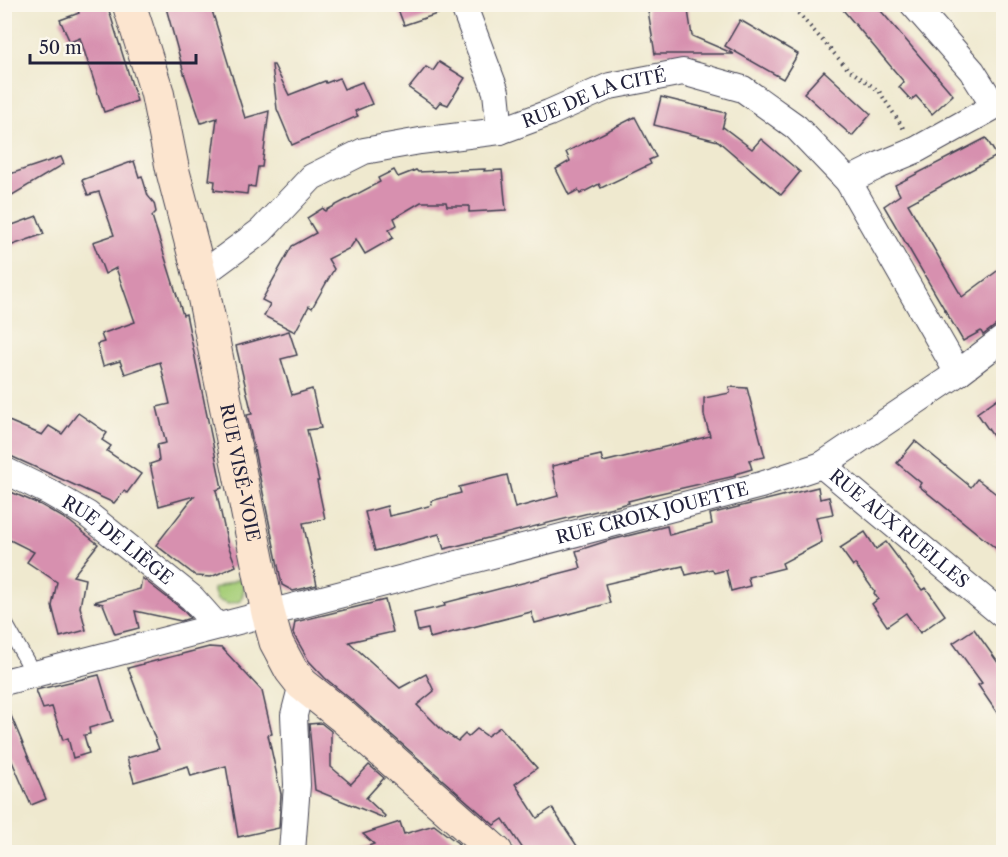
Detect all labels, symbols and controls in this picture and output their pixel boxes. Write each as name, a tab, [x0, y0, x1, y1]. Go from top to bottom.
scale bar	[30, 27, 196, 65]
text: 50 m	[39, 37, 82, 59]
street label: RUE DE LA CITÉ	[519, 63, 668, 133]
street label: RUE VISÉ-VOIE	[215, 402, 264, 544]
street label: RUE AUX RUELLES	[825, 465, 973, 593]
street label: RUE CROIX JOUETTE	[554, 478, 751, 549]
street label: RUE DE LIÈGE	[58, 491, 177, 589]

